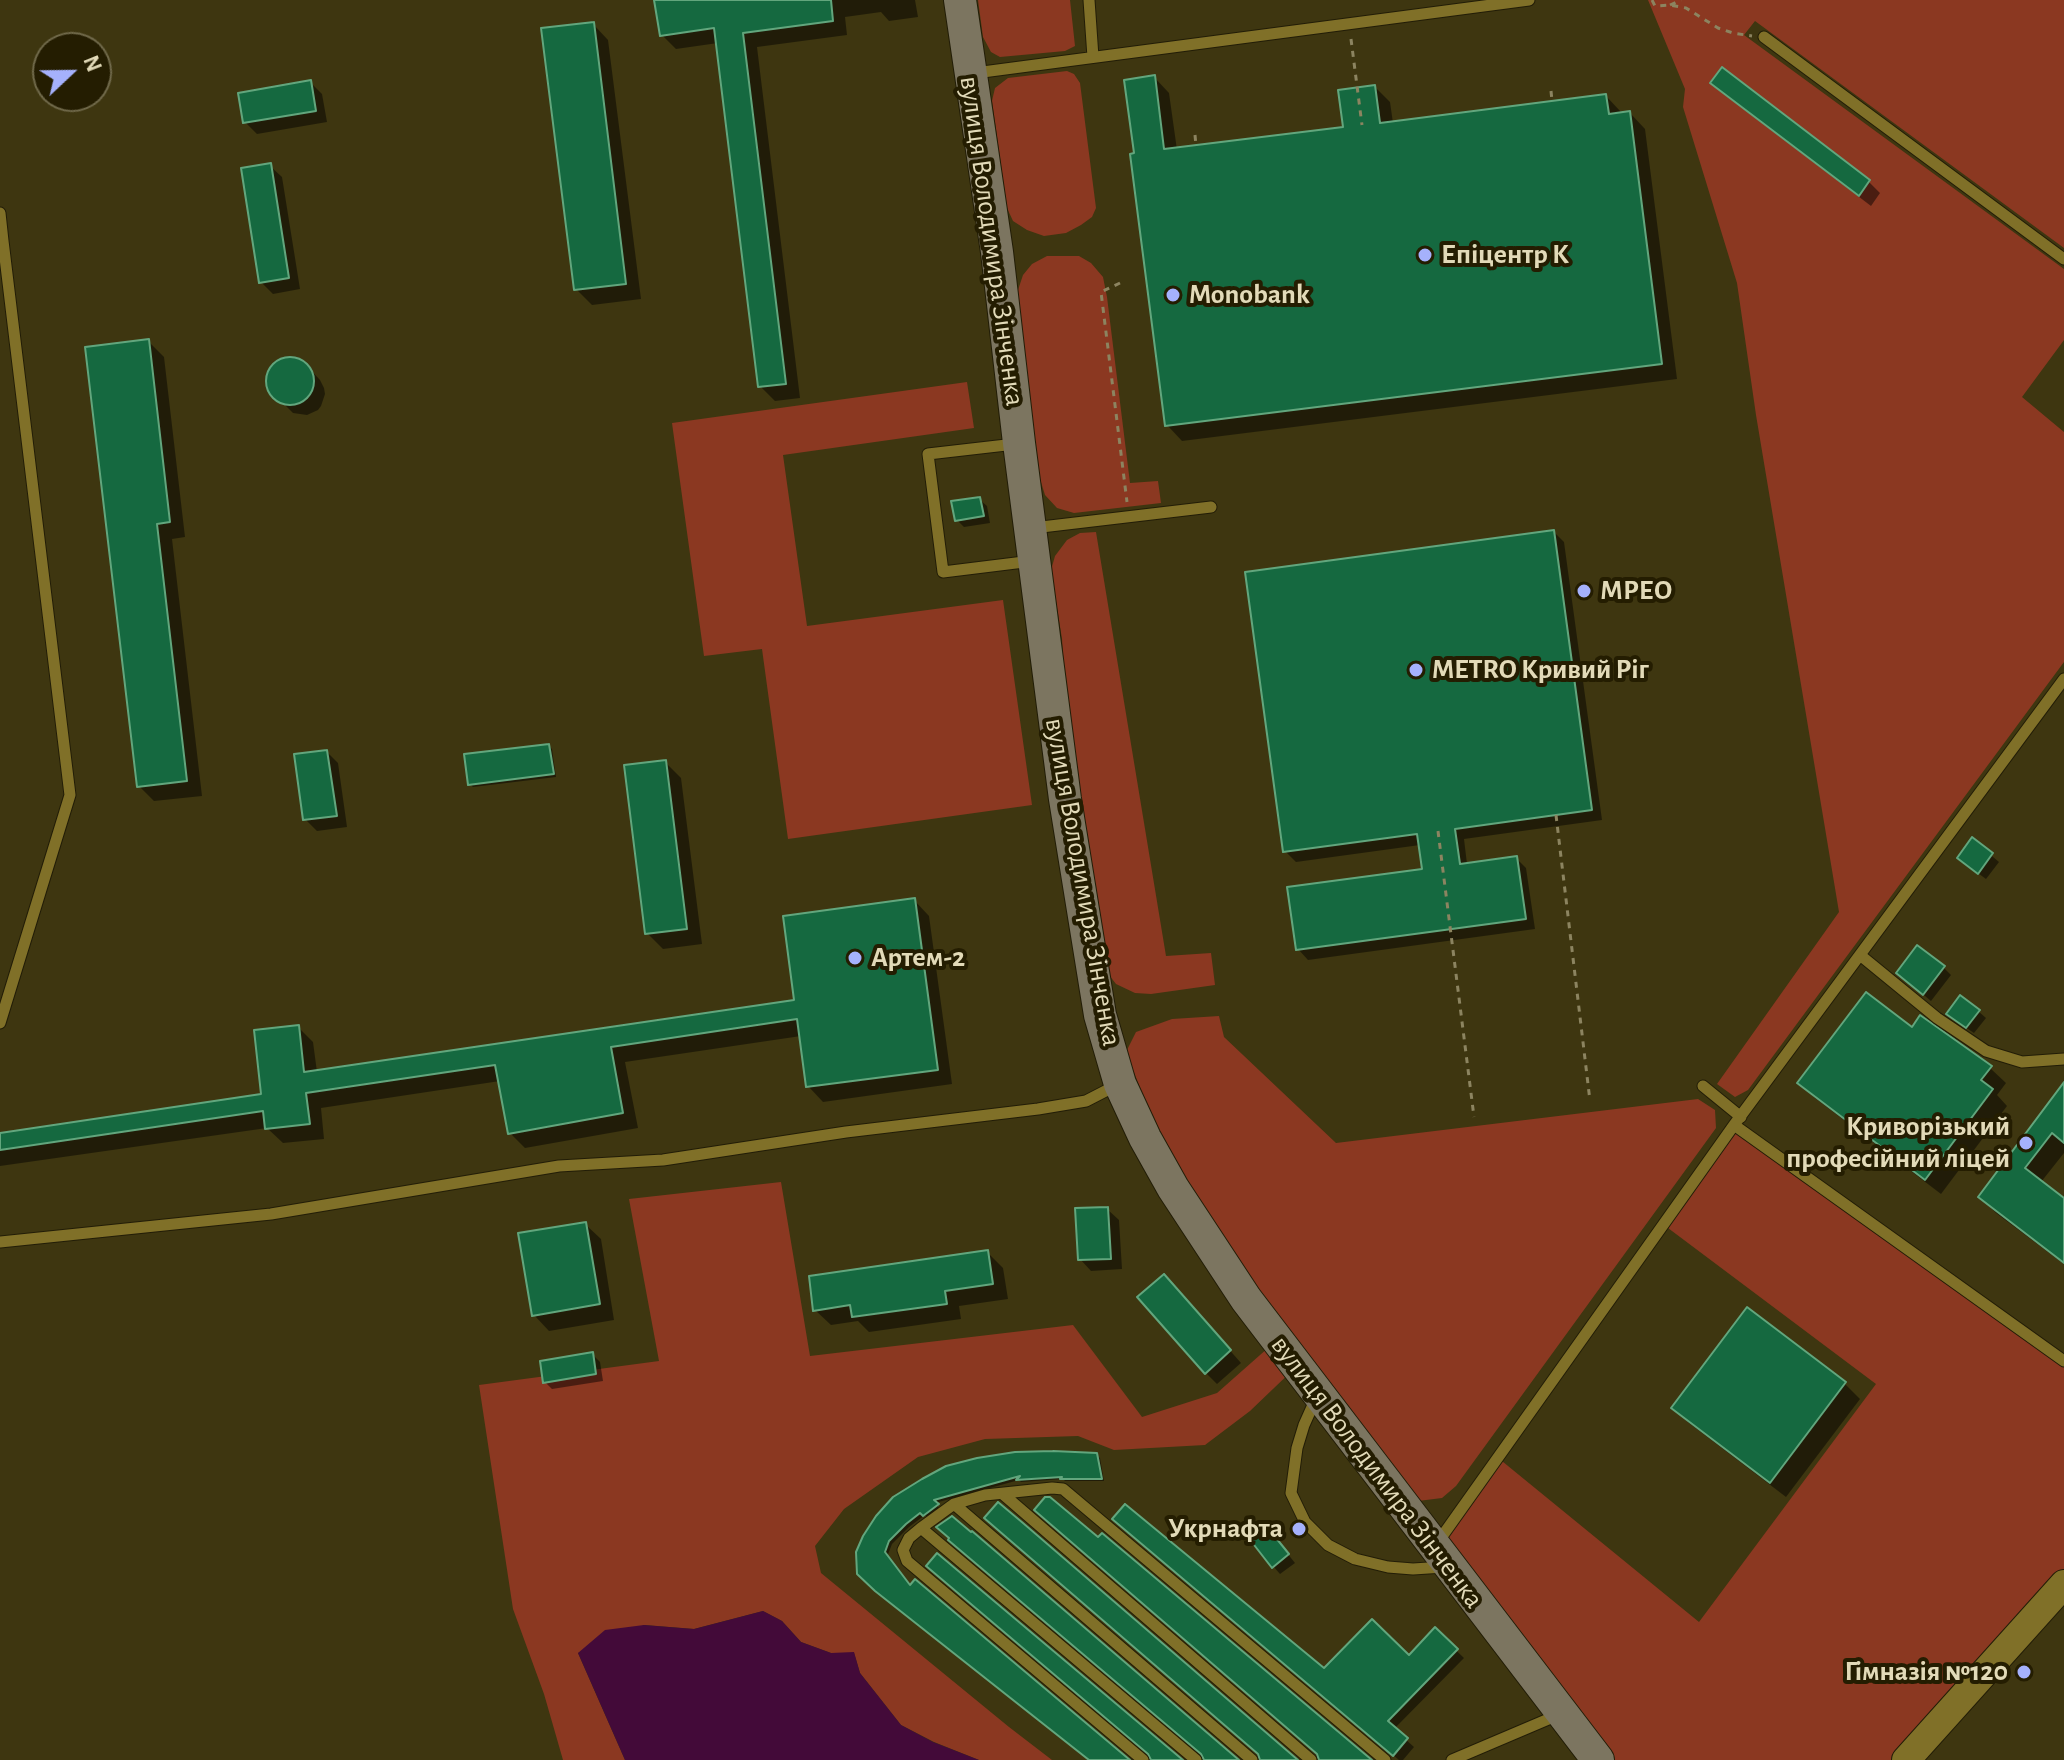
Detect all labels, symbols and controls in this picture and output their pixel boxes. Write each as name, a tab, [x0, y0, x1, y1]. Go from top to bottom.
north arrow	[32, 32, 112, 112]
text: N	[79, 53, 105, 75]
street label: вулиця Володимира Зінченка	[952, 74, 1032, 408]
place label: Епіцентр К	[1441, 238, 1569, 272]
marker: Епіцентр К	[1416, 246, 1434, 264]
place label: Monobank	[1189, 278, 1310, 312]
marker: Monobank	[1164, 286, 1182, 304]
place label: МРЕО	[1600, 574, 1673, 608]
marker: МРЕО	[1575, 582, 1593, 600]
place label: METRO Кривий Ріг	[1432, 653, 1649, 687]
marker: METRO Кривий Ріг	[1407, 661, 1425, 679]
street label: вулиця Володимира Зінченка	[1038, 715, 1128, 1049]
place label: Артем-2	[871, 941, 965, 975]
marker: Артем-2	[846, 949, 864, 967]
place label: Криворізький професійний ліцей	[1786, 1110, 2010, 1176]
marker: Криворізький професійний ліцей	[2017, 1134, 2035, 1152]
street label: вулиця Володимира Зінченка	[1263, 1329, 1491, 1615]
place label: Укрнафта	[1168, 1512, 1283, 1546]
marker: Укрнафта	[1290, 1520, 1308, 1538]
place label: Гімназія №120	[1845, 1655, 2008, 1689]
marker: Гімназія №120	[2015, 1663, 2033, 1681]

